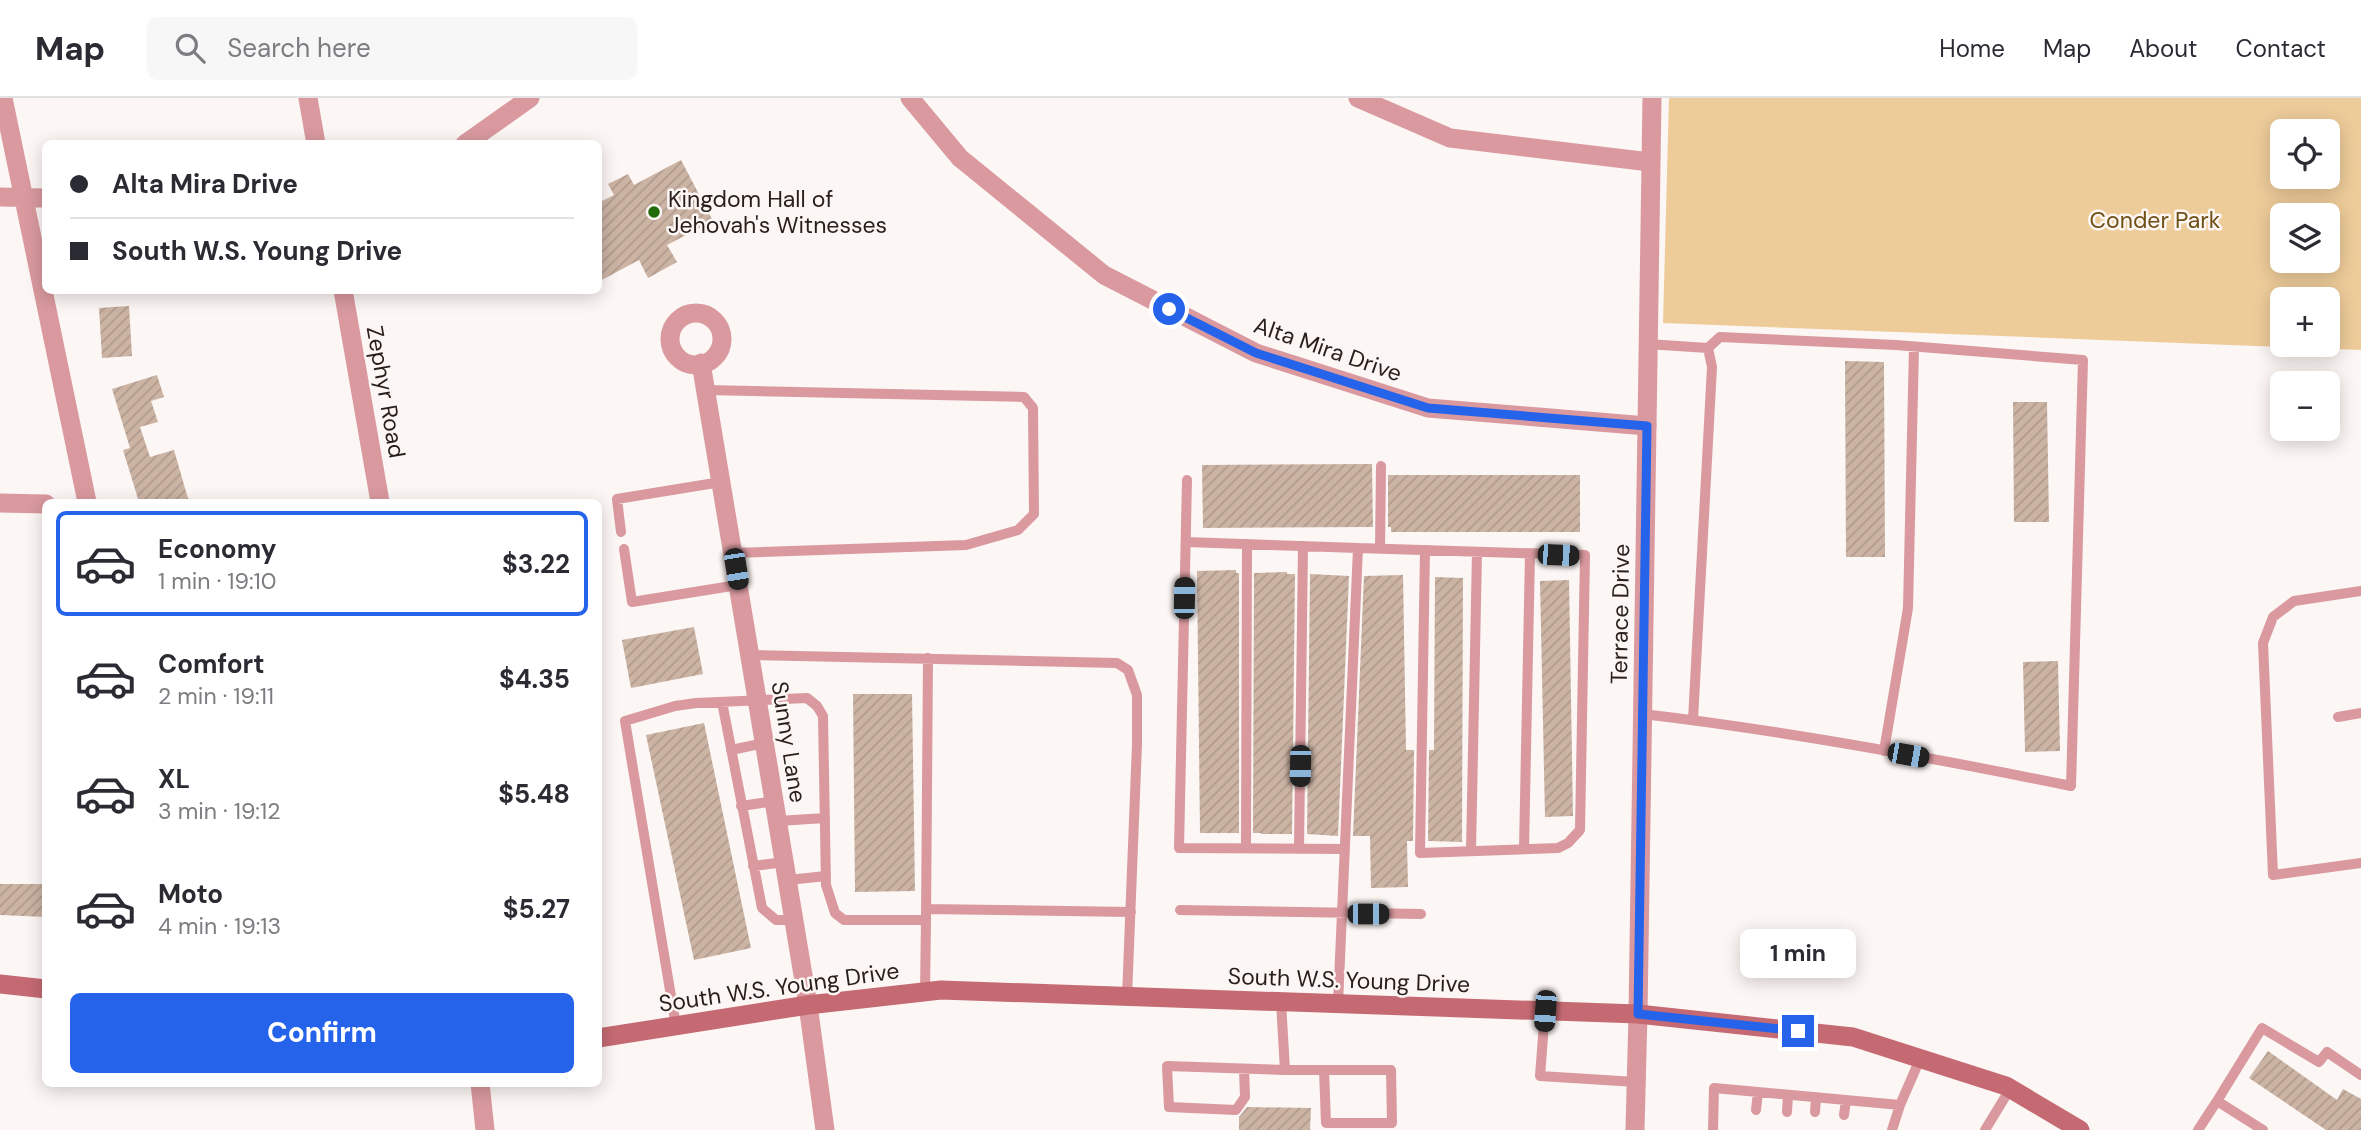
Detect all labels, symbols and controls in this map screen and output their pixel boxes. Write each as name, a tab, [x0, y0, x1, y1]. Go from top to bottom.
search box	[147, 17, 637, 80]
text: Map	[35, 27, 105, 70]
icon: search	[171, 29, 209, 67]
text: Search here	[227, 31, 371, 65]
text: Home	[1939, 33, 2005, 64]
text: Map	[2043, 33, 2091, 64]
text: About	[2129, 33, 2198, 64]
text: Contact	[2236, 33, 2326, 64]
map controls	[2270, 119, 2340, 441]
button: locate	[2270, 119, 2340, 189]
text: Alta Mira Drive	[112, 167, 298, 201]
place label: Kingdom Hall of Jehovah's Witnesses	[668, 184, 887, 240]
button: layers	[2270, 203, 2340, 273]
marker: Kingdom Hall of Jehovah's Witnesses	[646, 204, 662, 220]
park label: Conder Park	[2090, 205, 2221, 235]
text: South W.S. Young Drive	[112, 234, 402, 268]
button: +	[2270, 287, 2340, 357]
route start	[1153, 293, 1185, 325]
street label: Alta Mira Drive	[1250, 310, 1406, 388]
street label: Zephyr Road	[360, 324, 412, 460]
button: −	[2270, 371, 2340, 441]
icon: car	[74, 532, 137, 595]
text: Economy	[158, 532, 276, 566]
car	[1537, 544, 1580, 566]
street label: Terrace Drive	[1604, 544, 1636, 684]
text: $3.22	[502, 547, 570, 581]
car	[723, 547, 750, 591]
text: 1 min · 19:10	[158, 566, 276, 596]
car	[1174, 577, 1195, 619]
icon: car	[74, 647, 137, 710]
text: Comfort	[158, 647, 264, 681]
text: $4.35	[499, 662, 570, 696]
street label: Sunny Lane	[765, 679, 813, 805]
text: 2 min · 19:11	[158, 681, 274, 711]
car	[1886, 741, 1931, 769]
car	[1290, 745, 1311, 787]
icon: car	[74, 762, 137, 825]
text: XL	[158, 762, 190, 796]
text: $5.48	[498, 777, 570, 811]
text: 3 min · 19:12	[158, 796, 280, 826]
icon: car	[74, 877, 137, 940]
text: Moto	[158, 877, 223, 911]
text: $5.27	[503, 892, 570, 926]
car	[1348, 904, 1390, 925]
text: 4 min · 19:13	[158, 911, 281, 941]
callout: 1 min	[1740, 930, 1856, 978]
text: 1 min	[1770, 938, 1826, 968]
street label: South W.S. Young Drive	[657, 955, 901, 1019]
street label: South W.S. Young Drive	[1227, 961, 1471, 999]
car	[1534, 989, 1557, 1033]
button: Confirm	[70, 993, 574, 1073]
route end	[1782, 1015, 1814, 1047]

